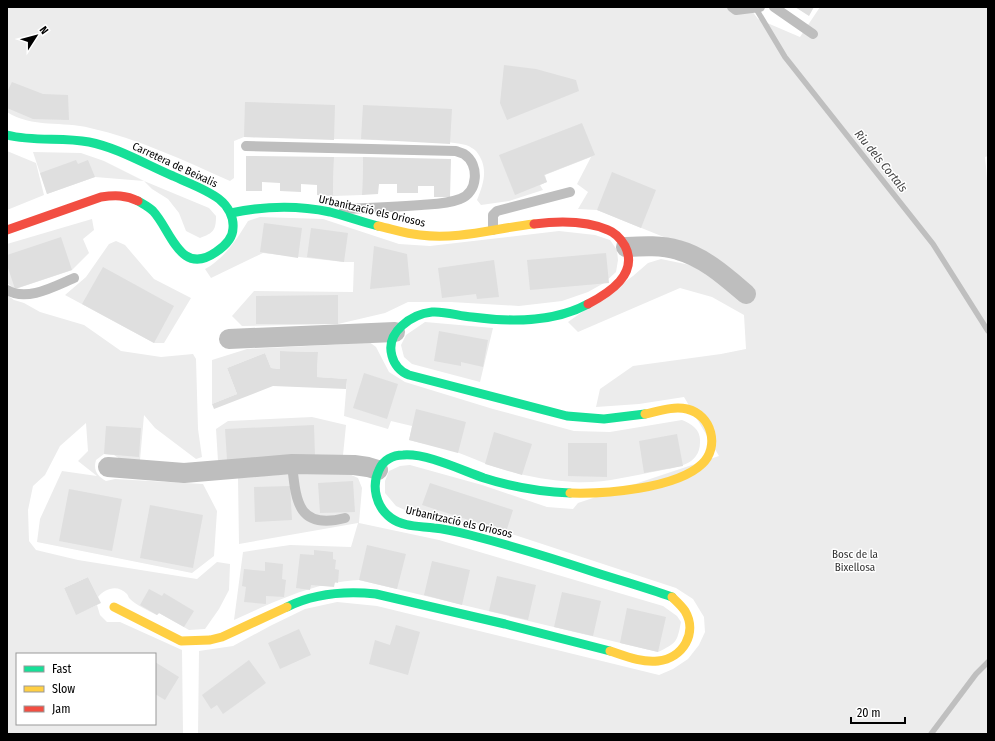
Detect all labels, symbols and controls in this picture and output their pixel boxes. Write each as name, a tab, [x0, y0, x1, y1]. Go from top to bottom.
north arrow	[16, 16, 56, 56]
text: N	[36, 24, 51, 37]
water label: Riu dels Cortals	[852, 127, 910, 195]
street label: Carretera de Beixalis	[130, 140, 220, 191]
street label: Urbanització els Oriosos	[317, 192, 427, 230]
street label: Urbanització els Oriosos	[404, 503, 514, 541]
park label: Bosc de la Bixellosa	[832, 548, 878, 574]
legend	[16, 653, 156, 725]
text: Fast	[52, 662, 71, 676]
text: Slow	[52, 682, 75, 696]
scale bar	[851, 699, 905, 725]
text: Jam	[52, 702, 70, 716]
text: 20 m	[857, 706, 881, 720]

